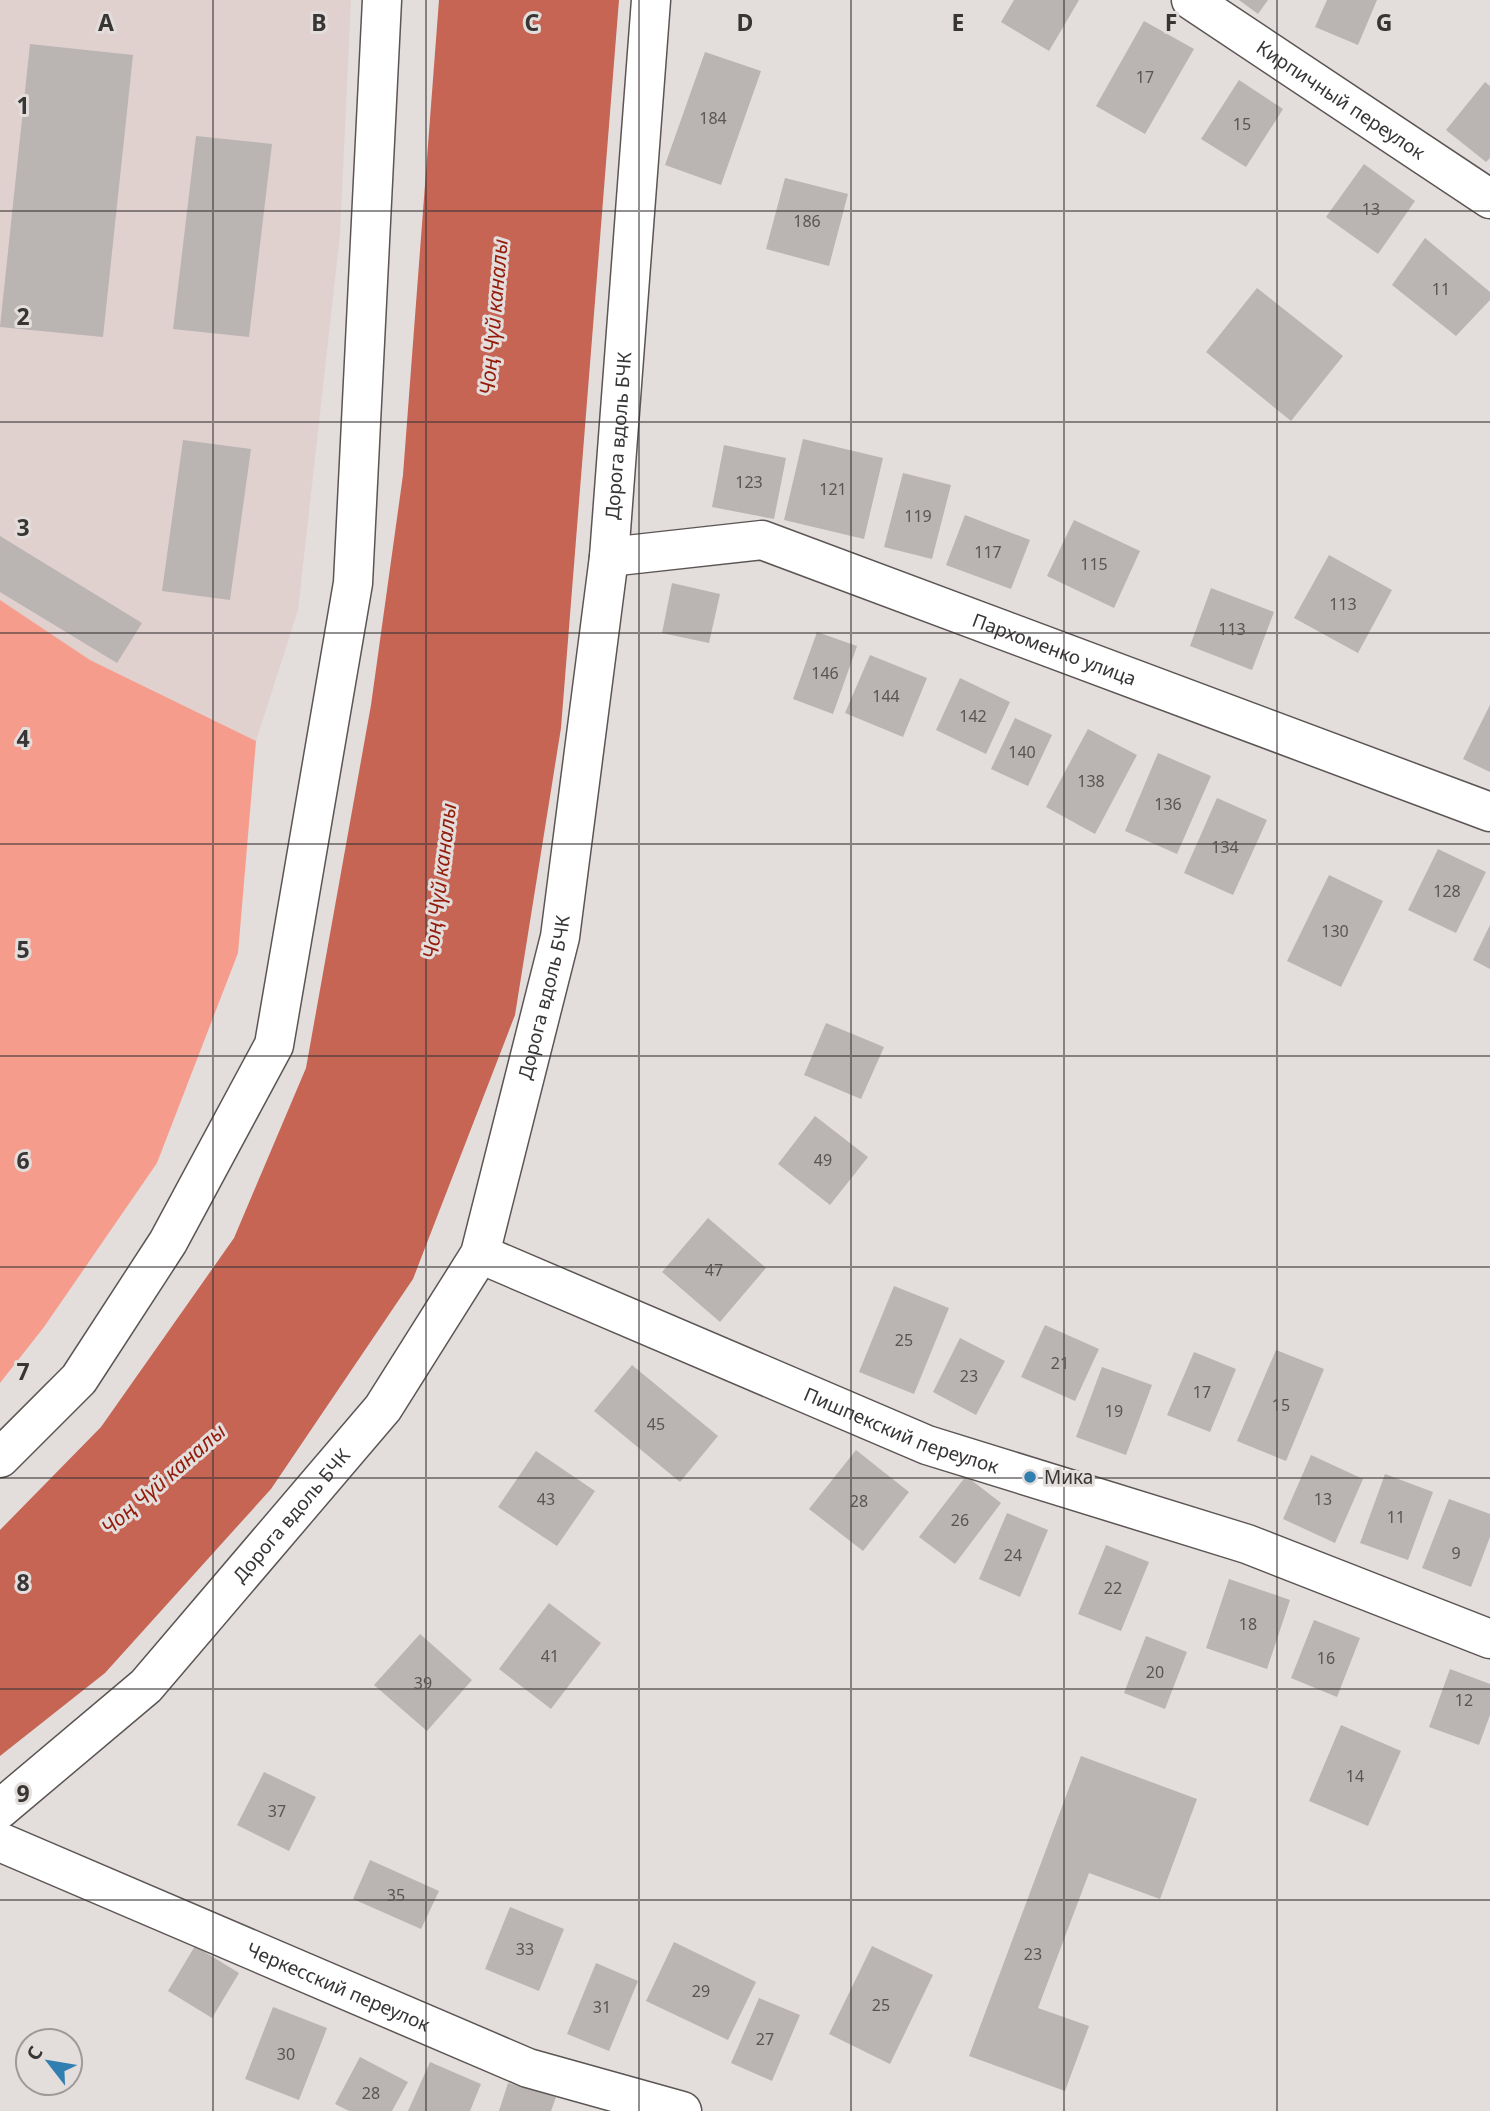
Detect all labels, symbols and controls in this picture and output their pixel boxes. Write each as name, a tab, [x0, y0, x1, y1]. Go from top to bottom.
text: A	[98, 6, 114, 38]
text: B	[311, 6, 327, 38]
text: C	[525, 6, 540, 38]
text: D	[737, 6, 753, 38]
text: E	[952, 6, 964, 38]
text: F	[1165, 6, 1177, 38]
text: G	[1376, 6, 1392, 38]
street label: Кирпичный переулок	[1251, 34, 1430, 165]
house number: 17	[1136, 66, 1154, 88]
text: 1	[16, 89, 30, 121]
house number: 184	[699, 107, 727, 129]
house number: 15	[1233, 113, 1251, 135]
house number: 13	[1362, 198, 1380, 220]
house number: 186	[793, 210, 821, 232]
water label: Чоң Чүй каналы	[472, 238, 514, 396]
house number: 11	[1432, 278, 1450, 300]
text: 2	[16, 300, 30, 332]
street label: Дорога вдоль БЧК	[599, 351, 637, 521]
house number: 123	[735, 471, 763, 493]
house number: 121	[819, 478, 847, 500]
house number: 119	[904, 505, 932, 527]
text: 3	[16, 511, 30, 543]
house number: 117	[974, 541, 1002, 563]
house number: 115	[1080, 553, 1108, 575]
house number: 113	[1329, 593, 1357, 615]
street label: Пархоменко улица	[969, 607, 1140, 692]
house number: 113	[1218, 618, 1246, 640]
house number: 146	[811, 662, 839, 684]
house number: 144	[872, 685, 900, 707]
house number: 142	[959, 705, 987, 727]
text: 4	[16, 722, 30, 754]
house number: 140	[1008, 741, 1036, 763]
house number: 138	[1077, 770, 1105, 792]
house number: 136	[1154, 793, 1182, 815]
water label: Чоң Чүй каналы	[416, 802, 462, 960]
house number: 134	[1211, 836, 1239, 858]
house number: 128	[1433, 880, 1461, 902]
street label: Дорога вдоль БЧК	[512, 913, 576, 1082]
house number: 130	[1321, 920, 1349, 942]
text: 5	[16, 933, 30, 965]
text: 6	[16, 1144, 30, 1176]
house number: 49	[814, 1149, 832, 1171]
house number: 47	[705, 1259, 723, 1281]
house number: 25	[895, 1329, 913, 1351]
house number: 21	[1051, 1352, 1069, 1374]
text: 7	[16, 1355, 30, 1387]
house number: 23	[960, 1365, 978, 1387]
street label: Пишпекский переулок	[800, 1381, 1002, 1479]
house number: 17	[1193, 1381, 1211, 1403]
house number: 15	[1272, 1394, 1290, 1416]
house number: 19	[1105, 1400, 1123, 1422]
house number: 45	[647, 1413, 665, 1435]
water label: Чоң Чүй каналы	[95, 1417, 231, 1541]
street label: Дорога вдоль БЧК	[227, 1443, 356, 1588]
place label: Мика	[1044, 1464, 1093, 1490]
marker: Мика	[1022, 1469, 1038, 1485]
house number: 43	[537, 1488, 555, 1510]
house number: 13	[1314, 1488, 1332, 1510]
house number: 28	[850, 1490, 868, 1512]
house number: 11	[1387, 1506, 1405, 1528]
house number: 26	[951, 1509, 969, 1531]
house number: 9	[1451, 1542, 1461, 1564]
house number: 24	[1004, 1544, 1022, 1566]
text: 8	[16, 1566, 30, 1598]
house number: 22	[1104, 1577, 1122, 1599]
house number: 18	[1239, 1613, 1257, 1635]
house number: 41	[541, 1645, 559, 1667]
house number: 16	[1317, 1647, 1335, 1669]
house number: 20	[1146, 1661, 1164, 1683]
house number: 39	[414, 1672, 432, 1694]
house number: 12	[1455, 1689, 1473, 1711]
house number: 14	[1346, 1765, 1364, 1787]
text: 9	[16, 1777, 30, 1809]
house number: 37	[268, 1800, 286, 1822]
house number: 35	[387, 1884, 405, 1906]
street label: Черкесский переулок	[243, 1936, 434, 2038]
house number: 33	[516, 1938, 534, 1960]
house number: 23	[1024, 1943, 1042, 1965]
house number: 29	[692, 1980, 710, 2002]
house number: 25	[872, 1994, 890, 2016]
house number: 31	[593, 1996, 611, 2018]
north arrow	[14, 2027, 84, 2097]
house number: 27	[756, 2028, 774, 2050]
text: С	[20, 2041, 49, 2065]
house number: 30	[277, 2043, 295, 2065]
house number: 28	[362, 2082, 380, 2104]

